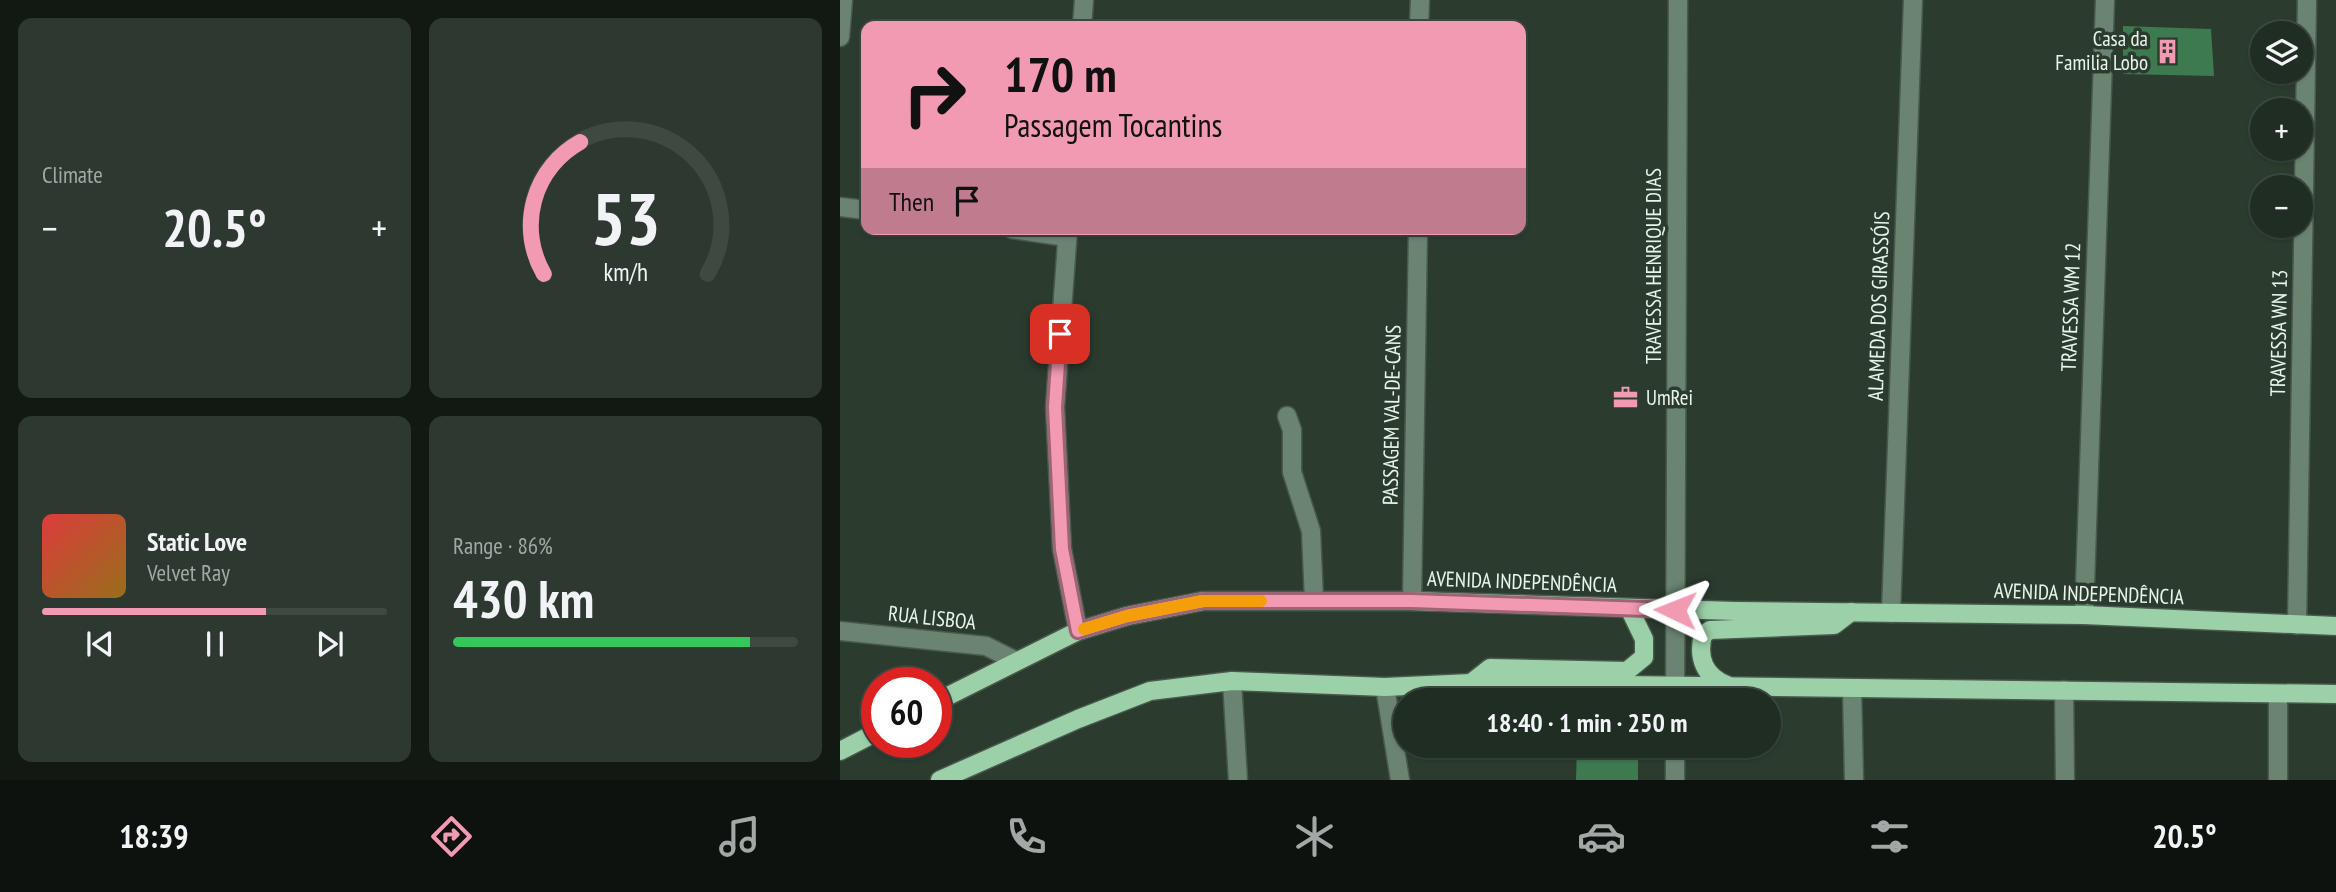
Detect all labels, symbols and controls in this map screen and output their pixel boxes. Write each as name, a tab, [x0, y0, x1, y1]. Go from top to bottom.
map controls	[2250, 21, 2313, 238]
button: layers	[2250, 21, 2313, 84]
place label: Casa da Familia Lobo	[2055, 25, 2148, 76]
building icon: Casa da Familia Lobo	[2154, 37, 2182, 65]
text: 170 m	[1004, 42, 1117, 106]
icon: right	[889, 49, 980, 140]
button: +	[2250, 98, 2313, 161]
text: Passagem Tocantins	[1004, 104, 1222, 146]
text: Climate	[42, 160, 103, 189]
street label: TRAVESSA HENRIQUE DIAS	[1640, 168, 1667, 364]
text: 53	[591, 170, 660, 264]
button: −	[2250, 175, 2313, 238]
icon: arrive	[948, 182, 986, 220]
text: Then	[889, 185, 934, 218]
text: 20.5°	[162, 194, 267, 261]
text: −	[42, 203, 58, 252]
text: +	[371, 203, 387, 252]
street label: ALAMEDA DOS GIRASSÓIS	[1862, 211, 1895, 401]
street label: TRAVESSA WM 12	[2055, 242, 2086, 372]
text: km/h	[603, 256, 648, 288]
street label: TRAVESSA WN 13	[2264, 269, 2293, 397]
pin	[1030, 304, 1090, 364]
icon: arrive	[1041, 315, 1079, 353]
street label: PASSAGEM VAL-DE-CANS	[1376, 325, 1407, 505]
office icon: UmRei	[1612, 384, 1640, 412]
place label: UmRei	[1646, 384, 1693, 411]
text: Static Love	[147, 525, 247, 558]
text: Range · 86%	[453, 531, 553, 560]
text: Velvet Ray	[147, 558, 230, 587]
text: 430 km	[453, 565, 594, 632]
street label: AVENIDA INDEPENDÊNCIA	[1427, 565, 1618, 598]
position arrow	[1638, 573, 1712, 647]
street label: AVENIDA INDEPENDÊNCIA	[1994, 577, 2185, 610]
street label: RUA LISBOA	[887, 599, 977, 636]
icon: previous	[81, 625, 119, 663]
icon: pause	[196, 625, 234, 663]
icon: next	[311, 625, 349, 663]
speed limit sign: 60	[861, 667, 952, 758]
text: 18:40 · 1 min · 250 m	[1487, 706, 1687, 739]
icon: directions	[427, 812, 476, 861]
icon: music	[715, 812, 764, 861]
icon: phone	[1002, 812, 1051, 861]
icon: climate	[1290, 812, 1339, 861]
icon: car	[1577, 812, 1626, 861]
icon: filters	[1865, 812, 1914, 861]
text: 18:39	[119, 815, 188, 857]
text: 20.5°	[2152, 815, 2217, 857]

